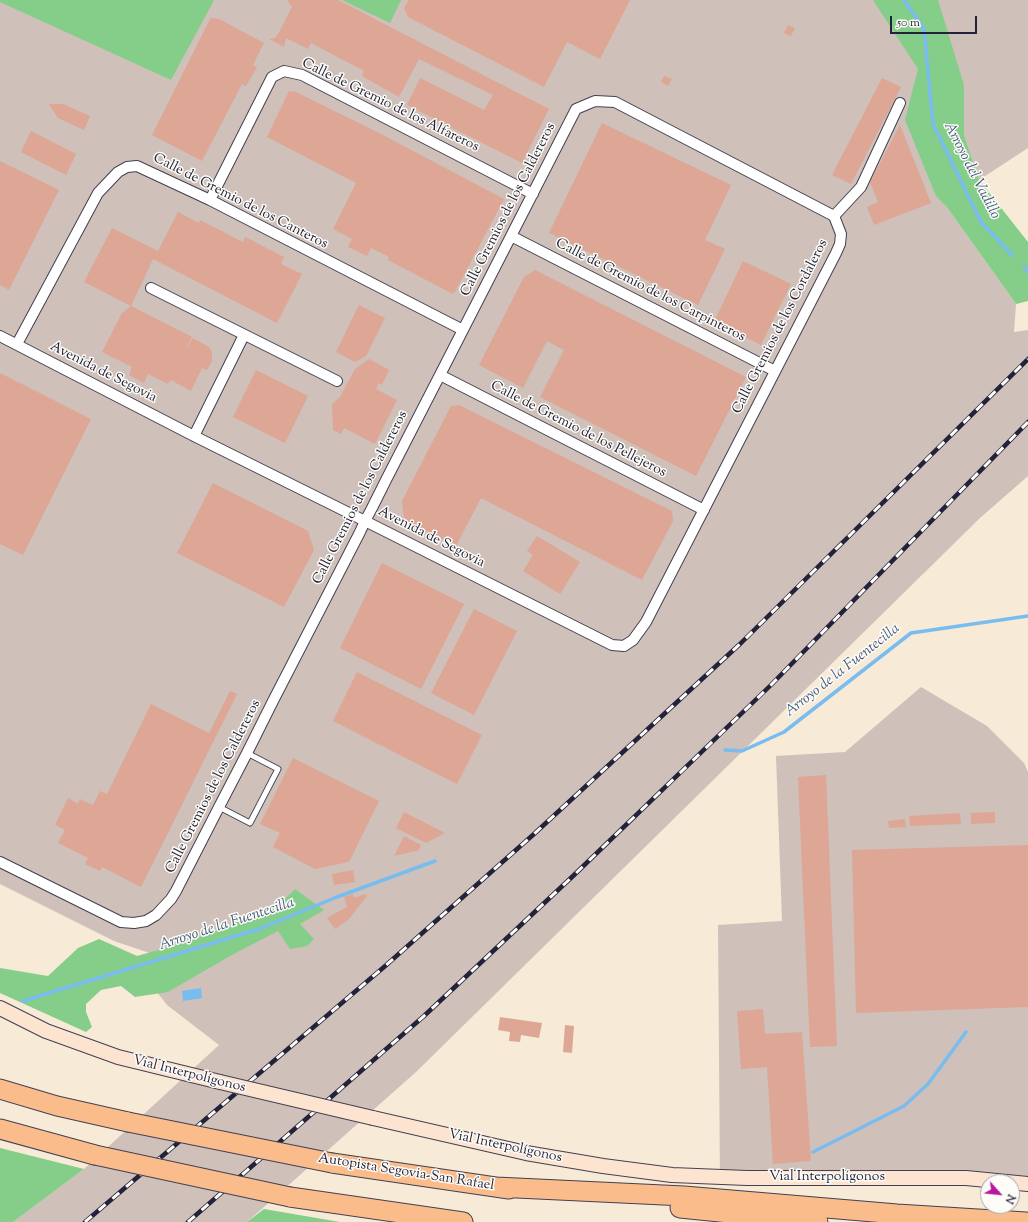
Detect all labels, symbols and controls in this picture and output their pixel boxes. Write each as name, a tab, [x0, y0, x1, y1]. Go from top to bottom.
scale bar	[892, 8, 979, 34]
text: 50 m	[897, 14, 920, 32]
street label: Calle de Gremio de los Alfareros	[299, 56, 481, 156]
water label: Arroyo del Vadillo	[939, 119, 1003, 223]
street label: Calle Gremios de los Caldereros	[458, 120, 560, 300]
street label: Calle de Gremio de los Canteros	[150, 150, 330, 254]
street label: Calle de Gremio de los Carpinteros	[552, 236, 748, 346]
street label: Calle Gremios de los Cordaleros	[730, 237, 832, 417]
street label: Avenida de Segovia	[47, 339, 159, 407]
street label: Calle de Gremio de los Pellejeros	[487, 378, 669, 482]
street label: Calle Gremios de los Caldereros	[310, 408, 412, 588]
street label: Avenida de Segovia	[375, 504, 487, 572]
water label: Arroyo de la Fuentecilla	[782, 620, 904, 722]
street label: Calle Gremios de los Caldereros	[163, 697, 265, 877]
water label: Arroyo de la Fuentecilla	[157, 895, 297, 955]
street label: Vial Interpolígonos	[131, 1053, 247, 1097]
street label: Vial Interpolígonos	[447, 1127, 563, 1167]
street label: Autopista Segovia-San Rafael	[317, 1151, 495, 1195]
street label: Vial Interpolígonos	[769, 1170, 885, 1186]
north arrow	[980, 1174, 1020, 1214]
text: N	[1001, 1191, 1019, 1207]

